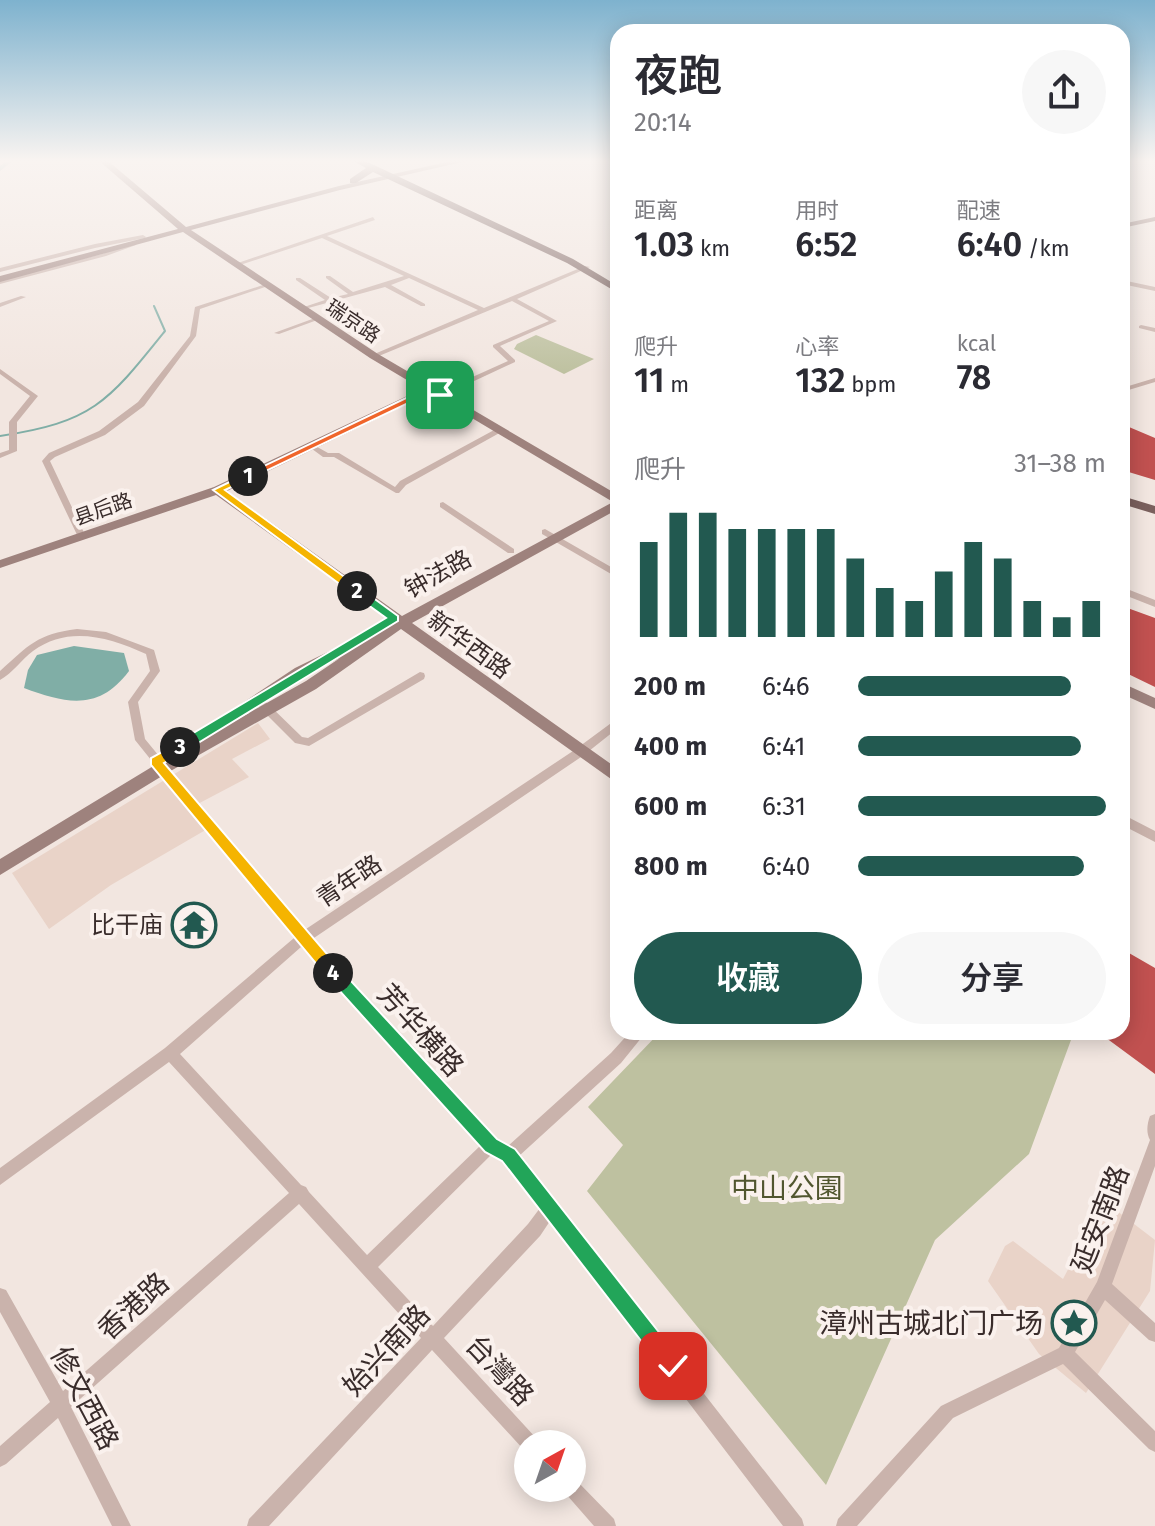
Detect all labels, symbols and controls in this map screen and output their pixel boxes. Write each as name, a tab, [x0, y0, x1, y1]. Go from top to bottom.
text: 夜跑	[634, 50, 722, 103]
button: share	[1022, 50, 1106, 134]
text: 20:14	[634, 107, 692, 138]
text: 距离	[634, 197, 678, 224]
text: 用时	[795, 197, 839, 224]
text: 配速	[957, 197, 1001, 224]
text: 1.03	[634, 224, 694, 265]
text: 6:52	[795, 224, 858, 265]
text: 6:40	[957, 224, 1022, 265]
text: km	[694, 235, 730, 262]
text: /km	[1022, 235, 1070, 262]
street label: 瑞京路	[321, 294, 385, 348]
text: kcal	[957, 330, 996, 357]
text: 爬升	[634, 333, 678, 360]
text: 心率	[795, 333, 839, 360]
text: 78	[957, 357, 991, 398]
text: 11	[634, 360, 664, 401]
text: 132	[795, 360, 845, 401]
pin	[406, 361, 474, 429]
text: m	[664, 371, 689, 398]
text: bpm	[845, 371, 896, 398]
icon: arrive	[418, 373, 462, 417]
text: 31–38 m	[1014, 448, 1106, 479]
text: 爬升	[634, 454, 686, 485]
pin: 1	[228, 456, 268, 496]
text: 1	[243, 462, 253, 489]
street label: 县后路	[71, 488, 135, 530]
street label: 钟法路	[400, 544, 476, 604]
pin: 2	[337, 571, 377, 611]
text: 2	[351, 577, 363, 604]
street label: 新华西路	[422, 605, 516, 685]
text: 200 m	[634, 671, 706, 702]
text: 6:46	[762, 671, 810, 702]
pin: 3	[160, 727, 200, 767]
text: 400 m	[634, 731, 707, 762]
text: 6:41	[762, 731, 806, 762]
text: 3	[174, 733, 186, 760]
text: 600 m	[634, 791, 707, 822]
text: 6:31	[762, 791, 806, 822]
street label: 青年路	[311, 849, 387, 913]
text: 800 m	[634, 851, 708, 882]
text: 6:40	[762, 851, 810, 882]
temple icon: 比干庙	[170, 901, 218, 949]
place label: 比干庙	[91, 911, 163, 939]
button: 收藏	[634, 932, 862, 1024]
button: 分享	[878, 932, 1106, 1024]
pin: 4	[313, 953, 353, 993]
text: 4	[327, 959, 339, 986]
street label: 芳华横路	[371, 978, 470, 1083]
street label: 延安南路	[1065, 1161, 1136, 1277]
park label: 中山公園	[731, 1172, 843, 1205]
street label: 香港路	[91, 1266, 176, 1347]
street label: 始兴南路	[336, 1298, 437, 1403]
place icon: 漳州古城北门广场	[1050, 1299, 1098, 1347]
place label: 漳州古城北门广场	[819, 1307, 1043, 1340]
street label: 台灣路	[459, 1328, 540, 1412]
pin	[639, 1332, 707, 1400]
street label: 修文西路	[44, 1341, 125, 1455]
icon: check	[651, 1344, 695, 1388]
north arrow	[514, 1430, 586, 1502]
map controls	[514, 1430, 586, 1502]

